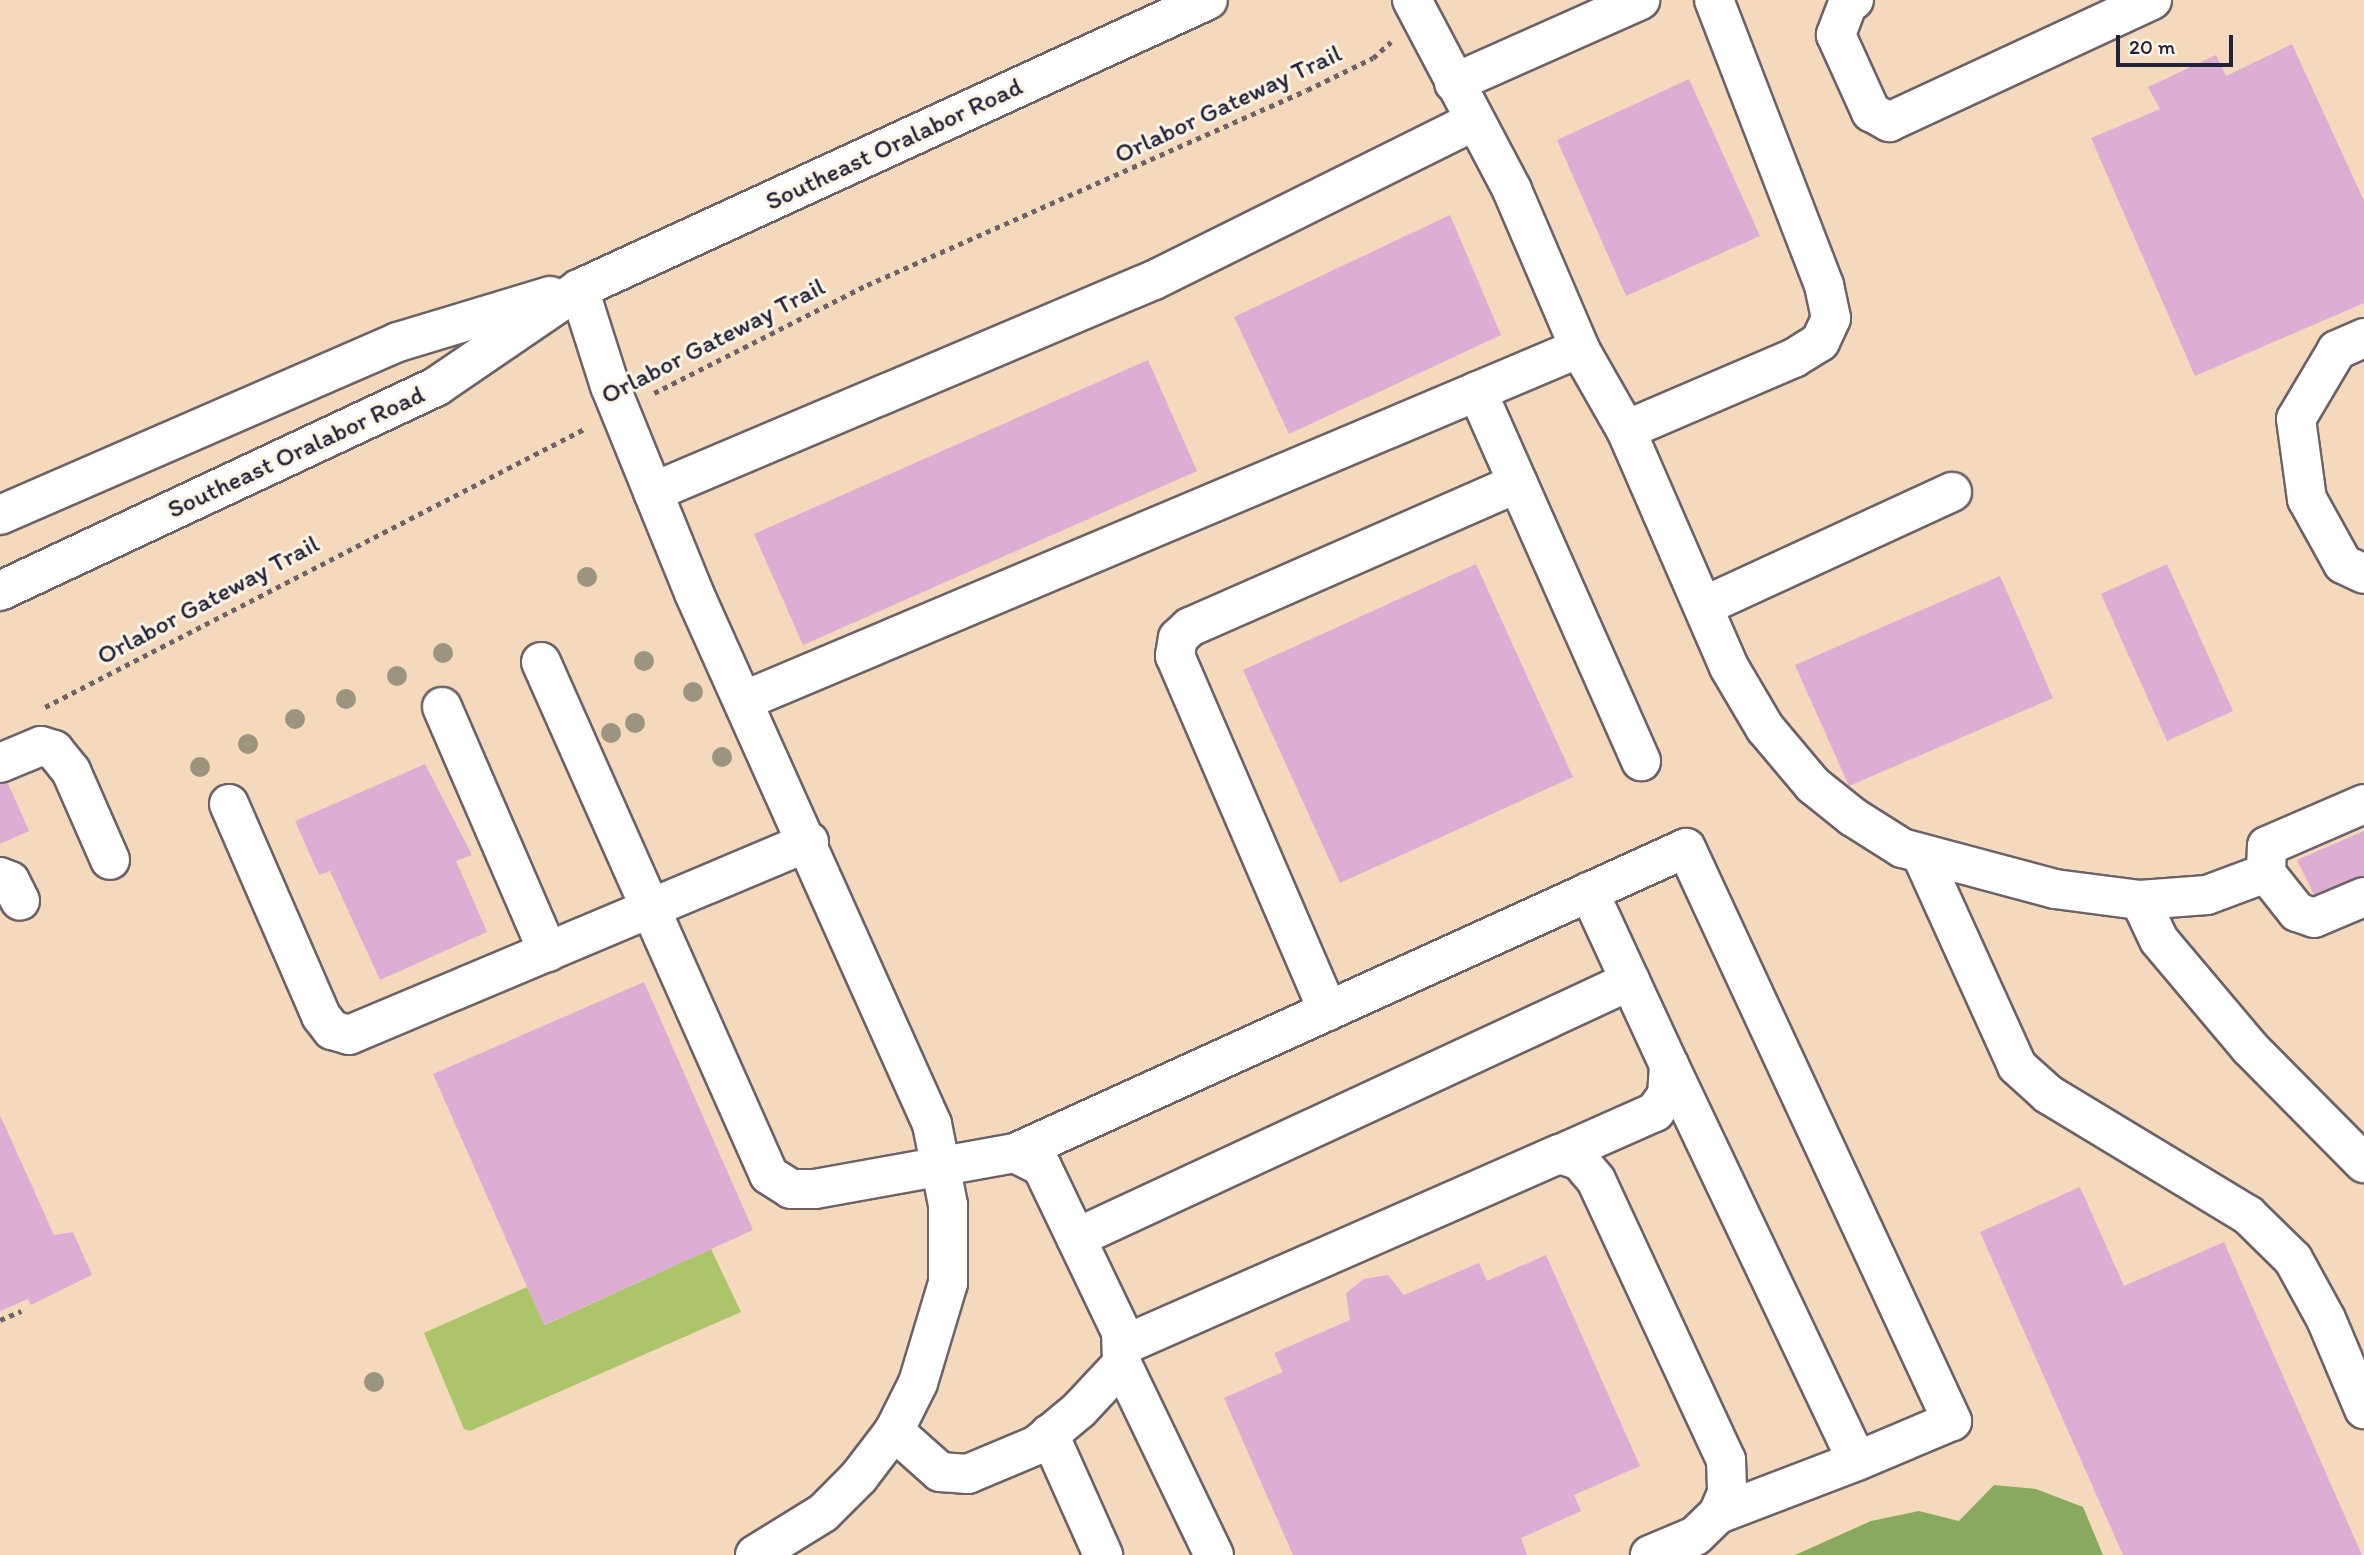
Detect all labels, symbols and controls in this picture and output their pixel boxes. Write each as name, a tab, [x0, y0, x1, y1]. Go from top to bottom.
scale bar	[2119, 21, 2236, 65]
text: 20 m	[2129, 34, 2175, 59]
street label: Orlabor Gateway Trail	[1110, 38, 1346, 170]
street label: Southeast Oralabor Road	[760, 71, 1028, 217]
street label: Orlabor Gateway Trail	[596, 271, 830, 411]
street label: Southeast Oralabor Road	[162, 379, 430, 525]
street label: Orlabor Gateway Trail	[92, 528, 324, 672]

